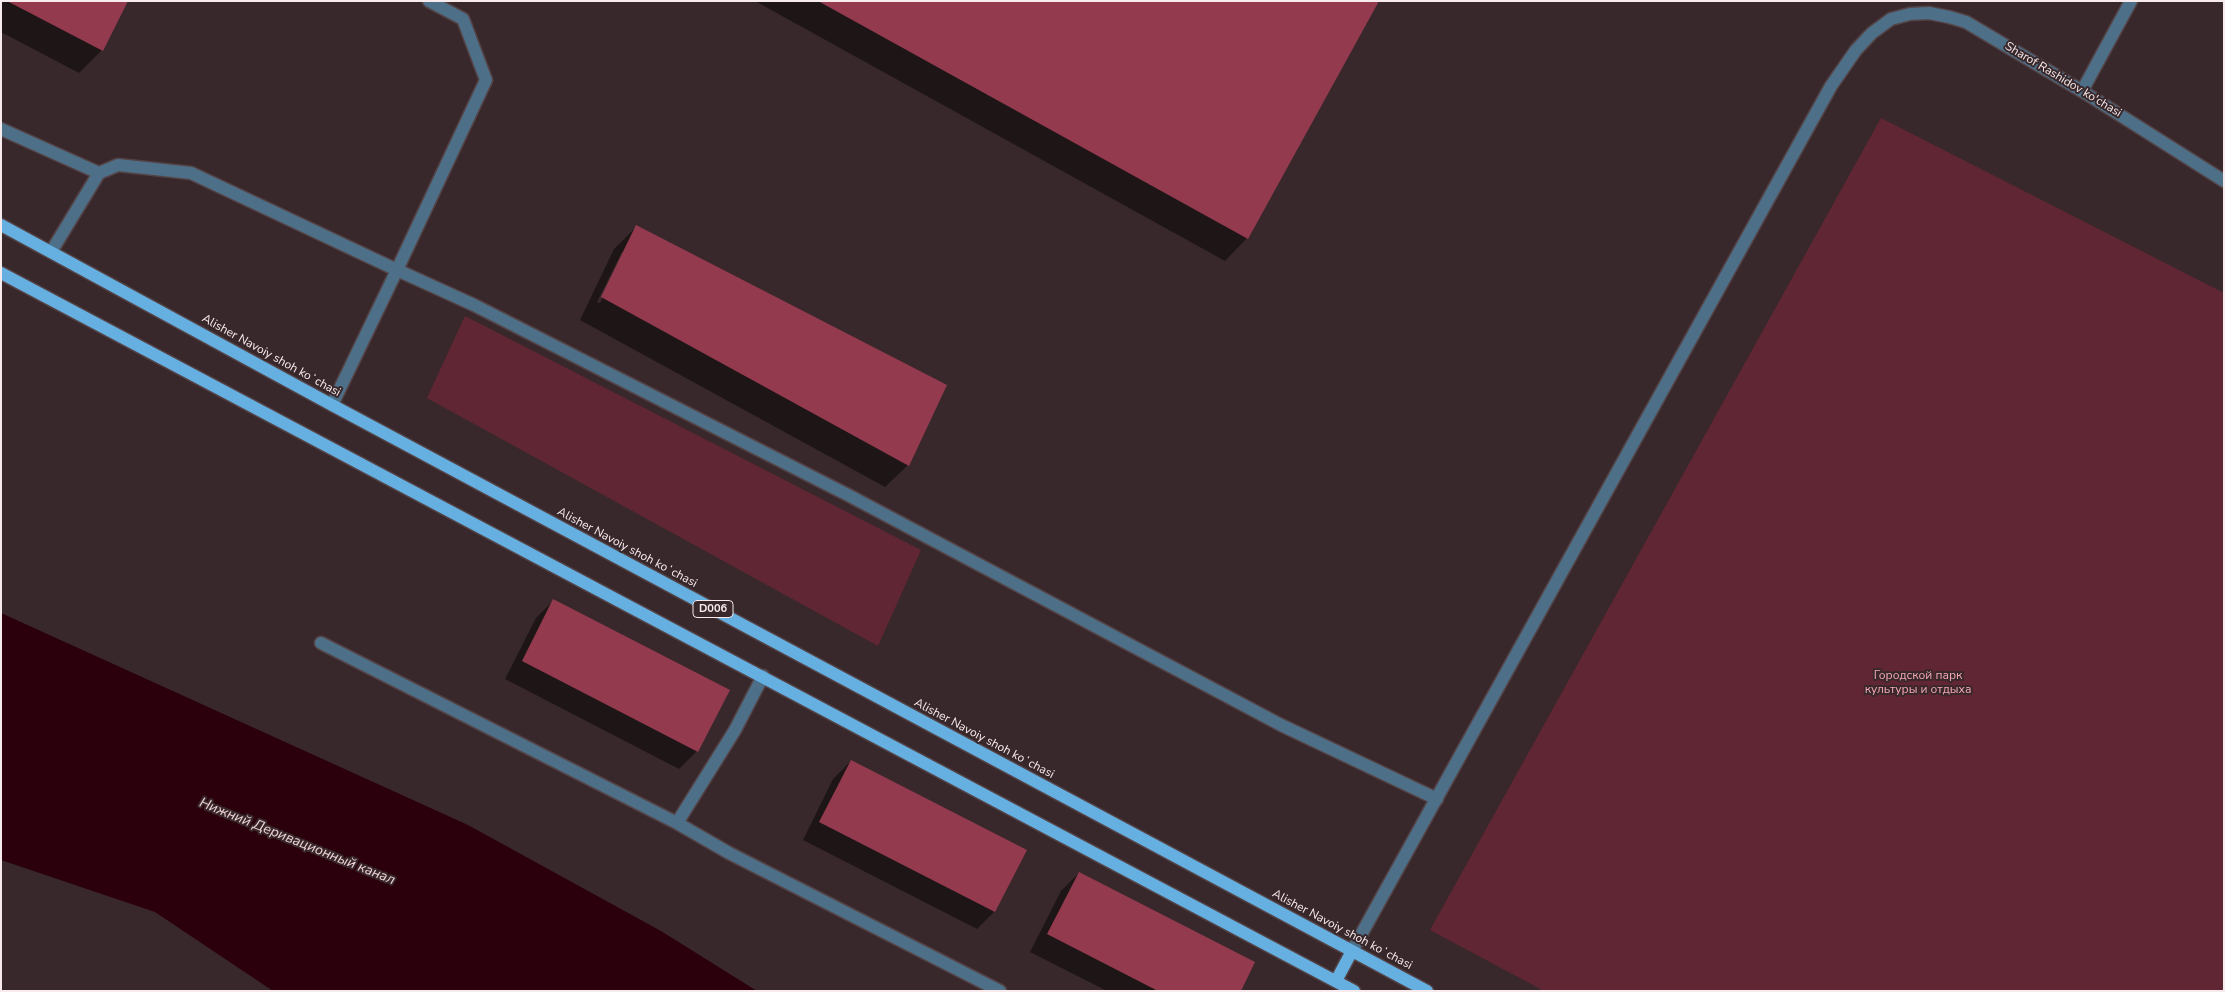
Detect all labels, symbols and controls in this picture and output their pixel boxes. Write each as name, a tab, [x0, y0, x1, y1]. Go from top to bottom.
street label: Sharof Rashidov ko'chasi	[2002, 39, 2124, 121]
street label: Alisher Navoiy shoh koʻchasi	[199, 312, 343, 400]
street label: Alisher Navoiy shoh koʻchasi	[555, 505, 699, 591]
road number: D006	[693, 600, 733, 618]
park label: Городской парк культуры и отдыха	[1865, 669, 1971, 697]
street label: Alisher Navoiy shoh koʻchasi	[912, 696, 1056, 782]
water label: Нижний Деривационный канал	[197, 795, 397, 889]
street label: Alisher Navoiy shoh koʻchasi	[1270, 887, 1414, 973]

